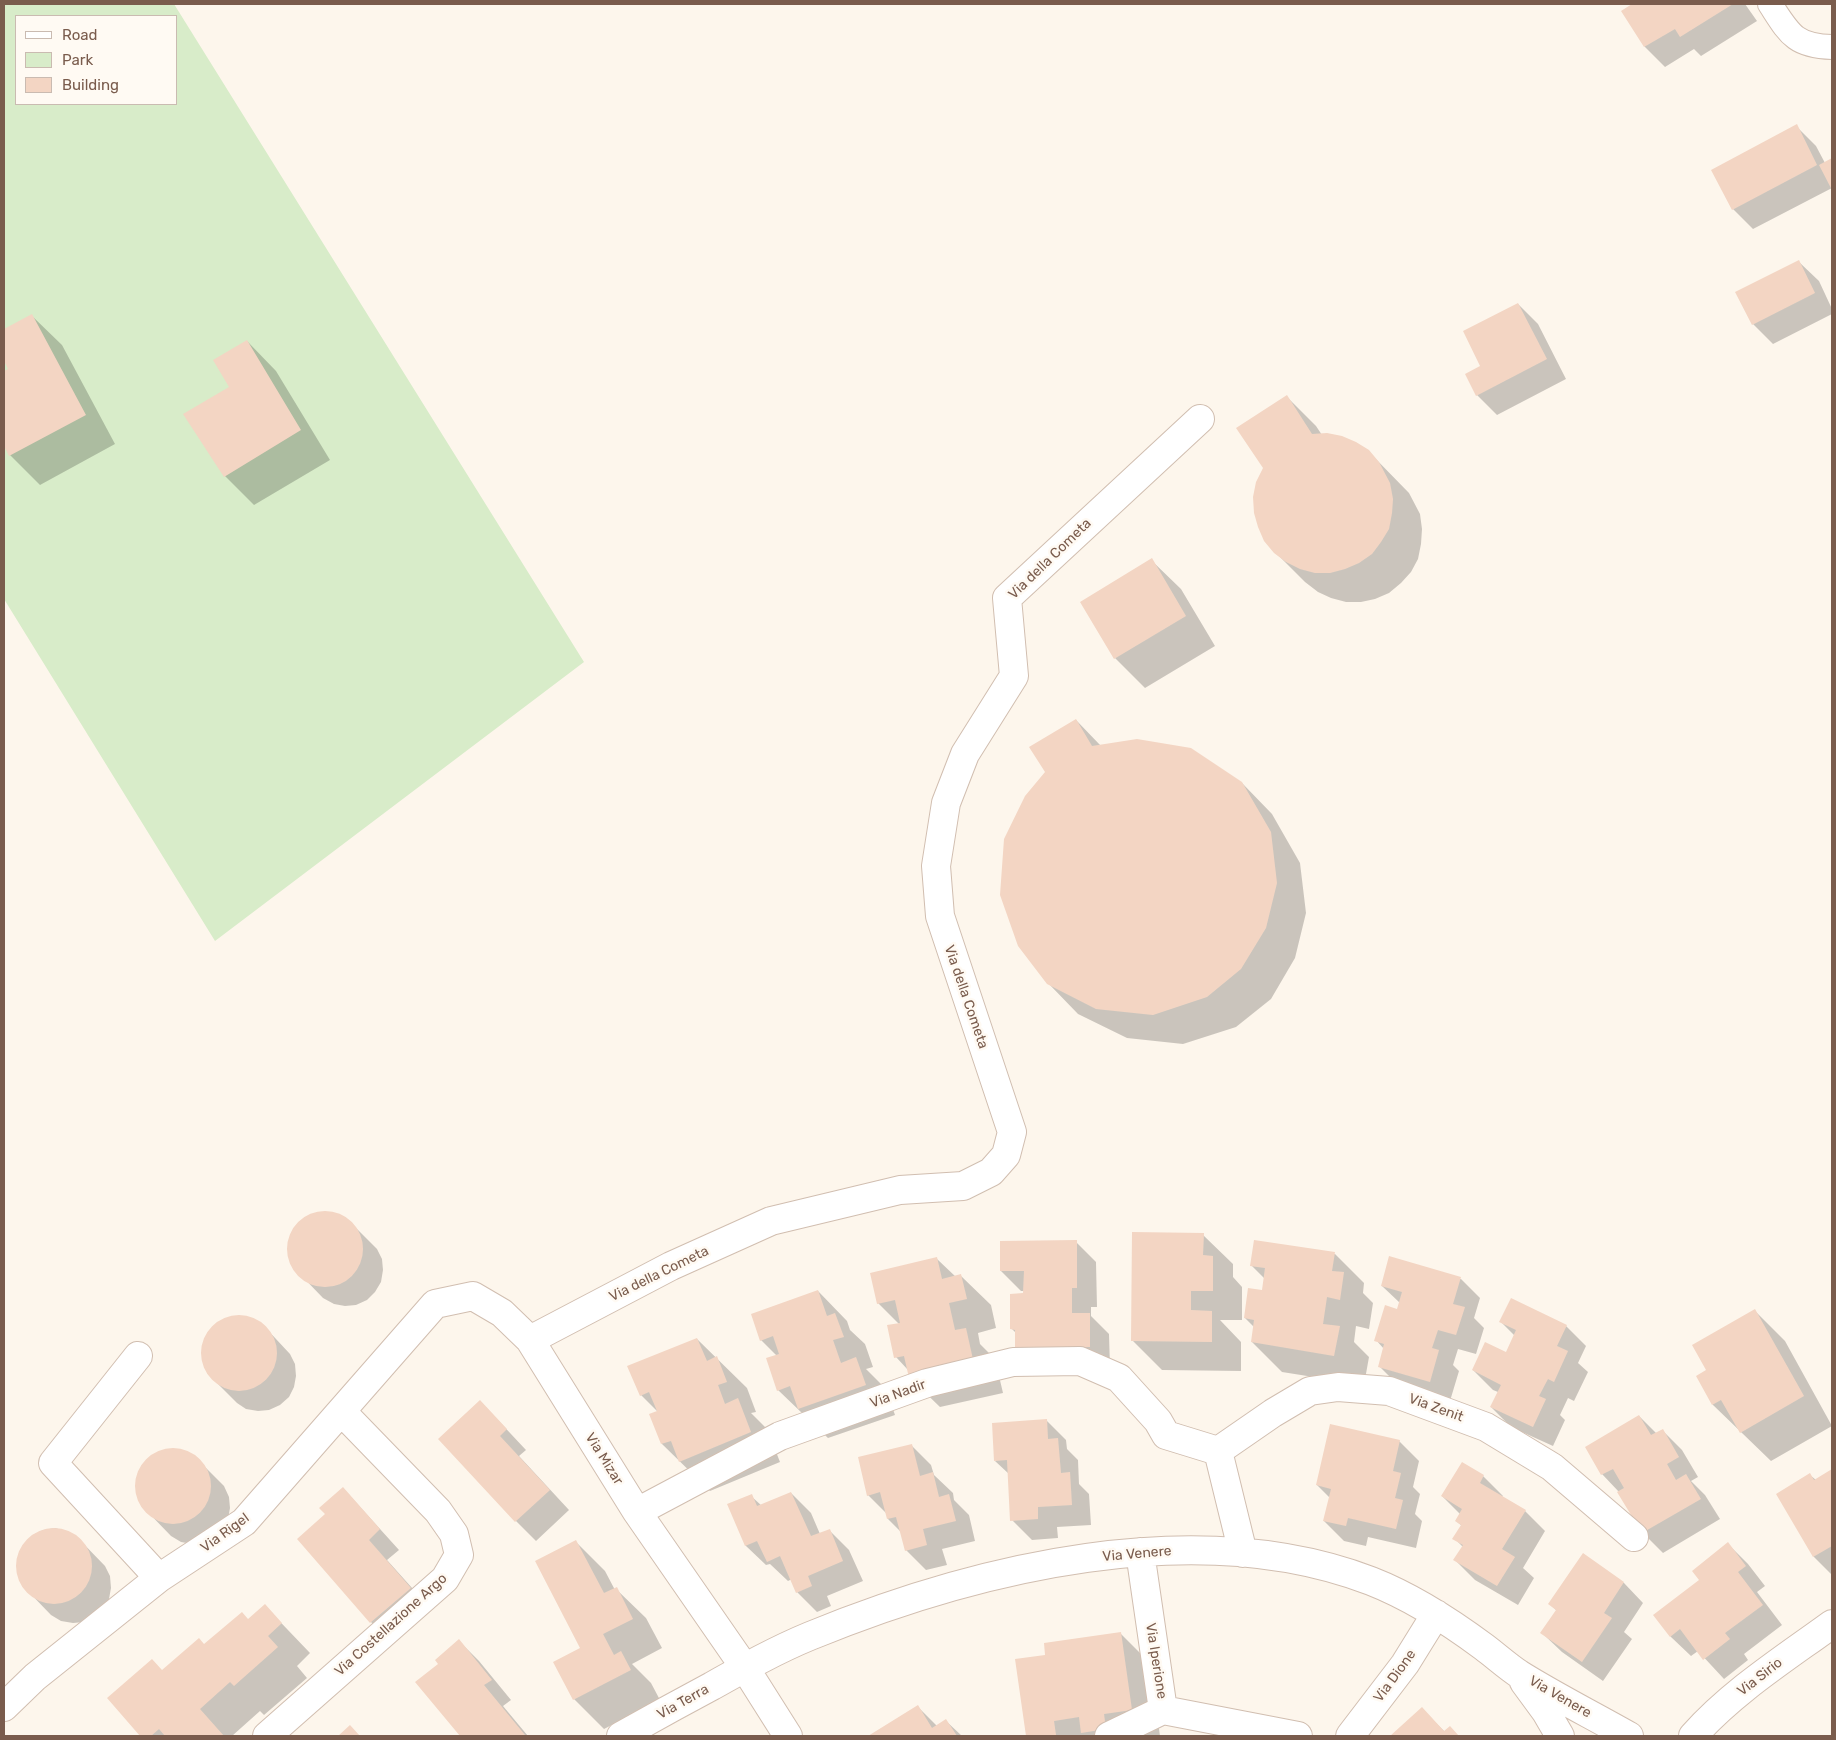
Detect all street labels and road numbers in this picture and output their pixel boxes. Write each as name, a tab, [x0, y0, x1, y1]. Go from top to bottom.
street label: Via della Cometa	[1005, 515, 1095, 603]
street label: Via della Cometa	[940, 943, 992, 1051]
street label: Via della Cometa	[607, 1243, 711, 1305]
street label: Via Nadir	[868, 1376, 928, 1412]
street label: Via Zenit	[1406, 1390, 1466, 1426]
street label: Via Mizar	[581, 1430, 627, 1488]
street label: Via Rigel	[197, 1510, 253, 1556]
street label: Via Venere	[1102, 1543, 1172, 1565]
street label: Via Costellazione Argo	[331, 1570, 451, 1680]
street label: Via Iperione	[1142, 1622, 1170, 1700]
street label: Via Dione	[1370, 1646, 1420, 1706]
street label: Via Sirio	[1734, 1654, 1786, 1700]
street label: Via Venere	[1526, 1672, 1594, 1722]
street label: Via Terra	[654, 1681, 712, 1723]

